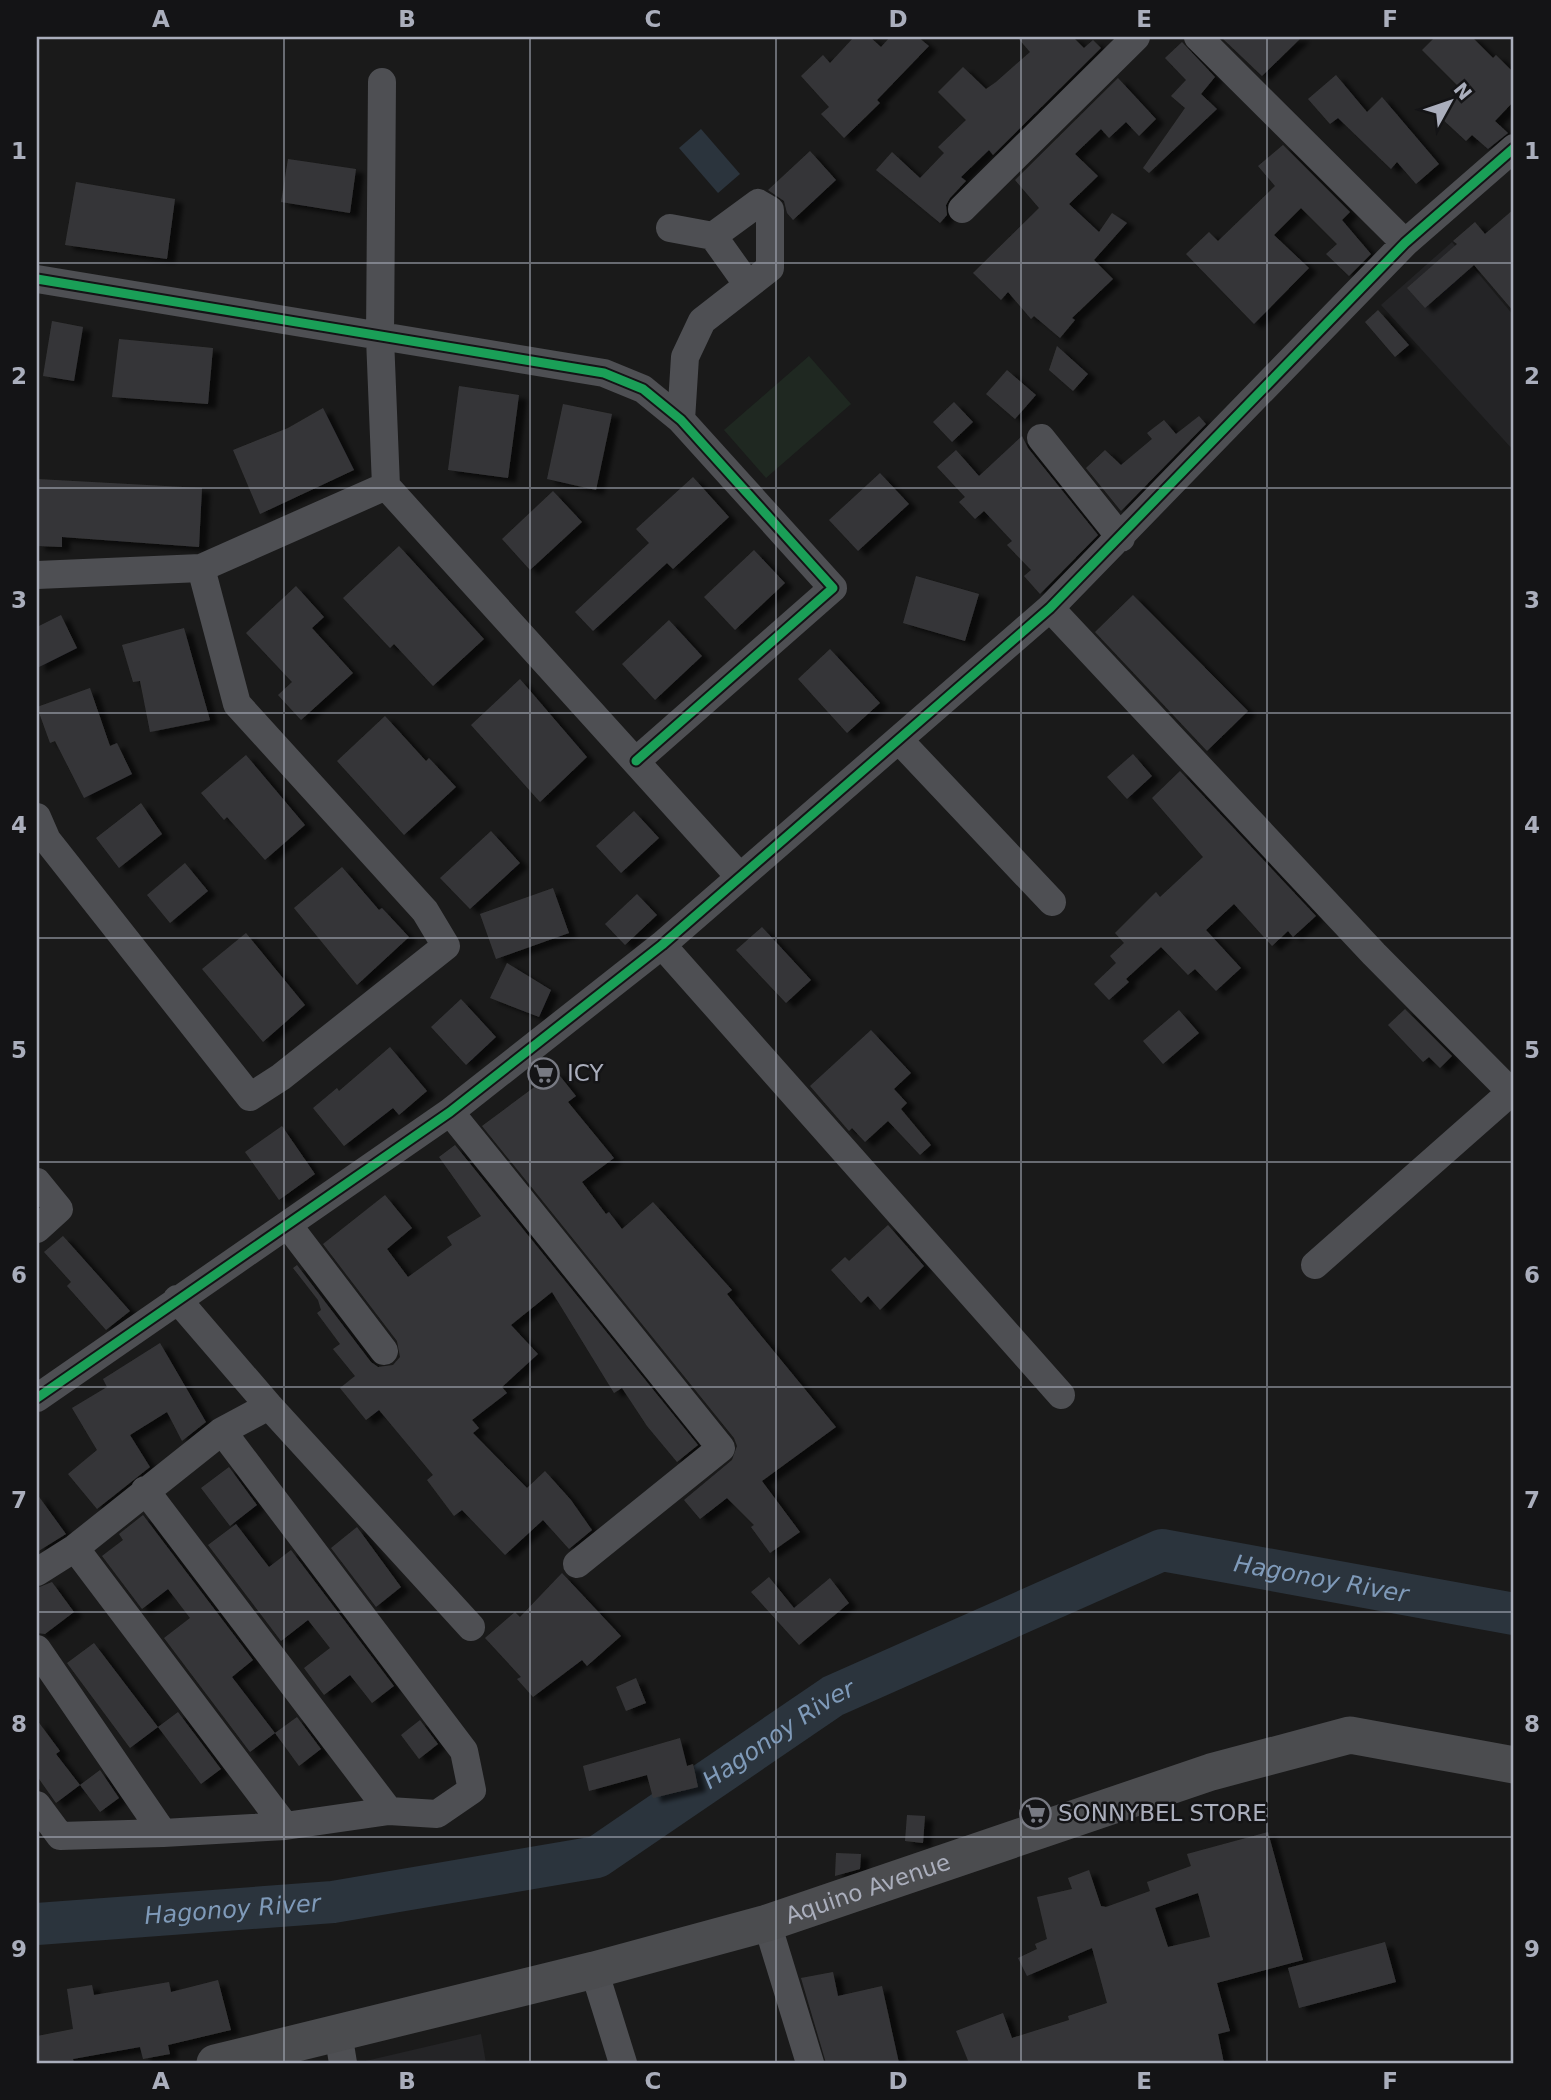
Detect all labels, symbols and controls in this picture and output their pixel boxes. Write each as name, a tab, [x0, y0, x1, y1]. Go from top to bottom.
text: A	[152, 6, 170, 32]
text: B	[398, 6, 416, 32]
text: C	[645, 6, 661, 32]
text: D	[888, 6, 908, 32]
text: E	[1136, 6, 1152, 32]
text: F	[1382, 6, 1398, 32]
north arrow	[1414, 66, 1484, 136]
text: N	[1449, 78, 1477, 104]
text: 1	[11, 138, 27, 164]
text: 1	[1524, 138, 1540, 164]
text: 2	[11, 363, 27, 389]
text: 2	[1524, 363, 1540, 389]
text: 3	[11, 587, 27, 613]
text: 3	[1524, 587, 1540, 613]
text: 4	[11, 812, 27, 838]
text: 4	[1524, 812, 1540, 838]
text: 5	[11, 1037, 27, 1063]
text: 5	[1524, 1037, 1540, 1063]
supermarket icon: ICY	[527, 1056, 561, 1090]
place label: ICY	[567, 1060, 604, 1086]
text: 6	[11, 1262, 27, 1288]
text: 6	[1524, 1262, 1540, 1288]
text: 7	[11, 1487, 27, 1513]
text: 7	[1524, 1487, 1540, 1513]
water label: Hagonoy River	[1232, 1549, 1413, 1609]
water label: Hagonoy River	[697, 1673, 861, 1795]
text: 8	[11, 1711, 27, 1737]
text: 8	[1524, 1711, 1540, 1737]
supermarket icon: SONNYBEL STORE	[1018, 1796, 1052, 1830]
place label: SONNYBEL STORE	[1058, 1800, 1267, 1826]
street label: Aquino Avenue	[782, 1849, 954, 1929]
water label: Hagonoy River	[143, 1889, 324, 1930]
text: 9	[11, 1936, 27, 1962]
text: 9	[1524, 1936, 1540, 1962]
text: A	[152, 2068, 170, 2094]
text: B	[398, 2068, 416, 2094]
text: C	[645, 2068, 661, 2094]
text: D	[888, 2068, 908, 2094]
text: E	[1136, 2068, 1152, 2094]
text: F	[1382, 2068, 1398, 2094]

